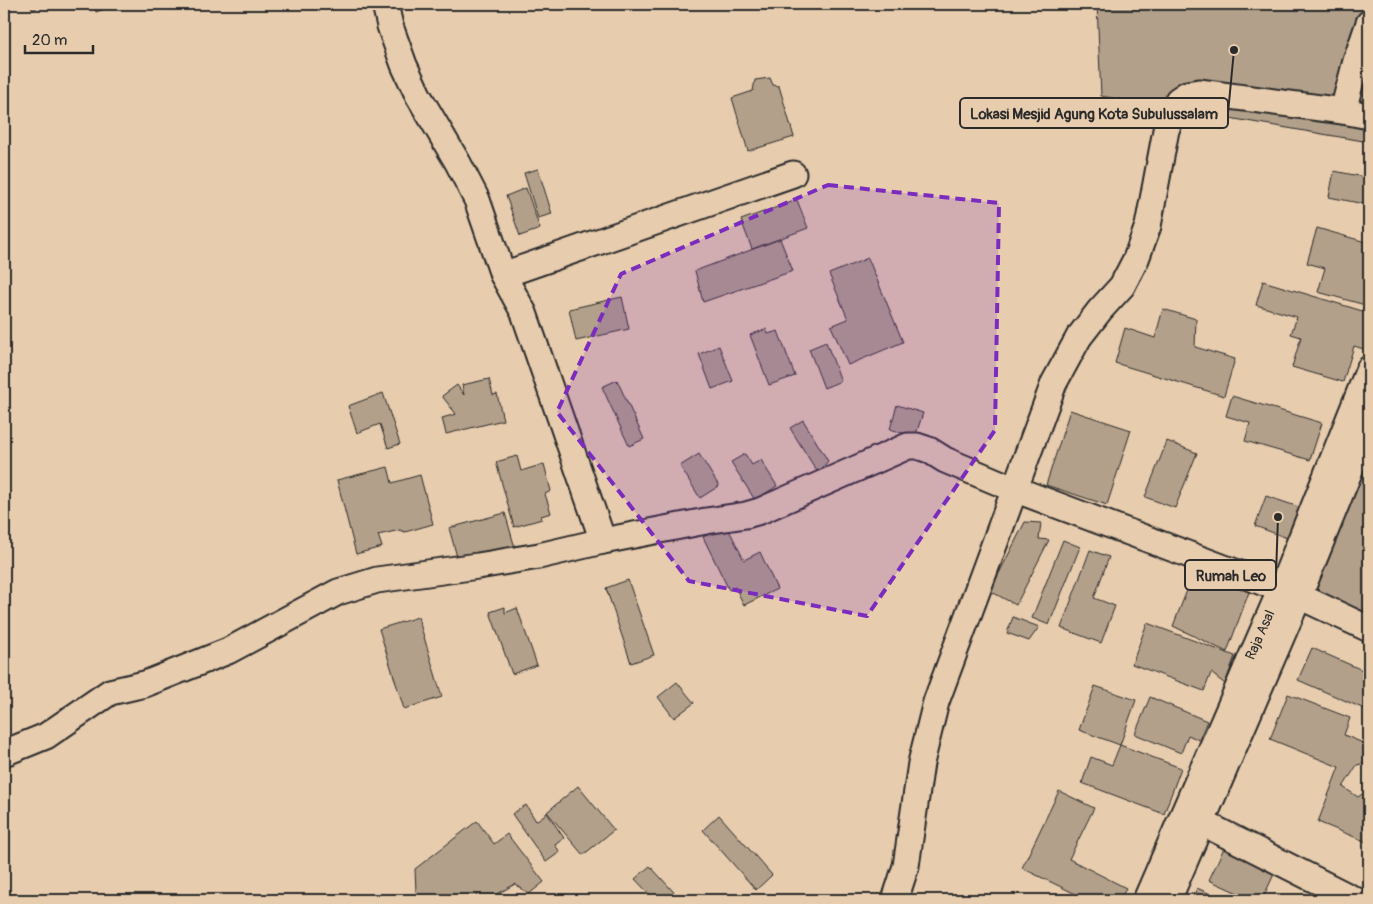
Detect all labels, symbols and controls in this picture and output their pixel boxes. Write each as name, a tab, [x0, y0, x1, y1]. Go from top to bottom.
scale bar	[25, 22, 92, 54]
text: 20 m	[32, 31, 67, 50]
callout: Lokasi Mesjid Agung Kota Subulussalam	[960, 98, 1228, 128]
text: Lokasi Mesjid Agung Kota Subulussalam	[970, 105, 1218, 124]
callout: Rumah Leo	[1185, 560, 1276, 590]
text: Rumah Leo	[1196, 567, 1266, 586]
street label: Raja Asal	[1242, 608, 1278, 662]

